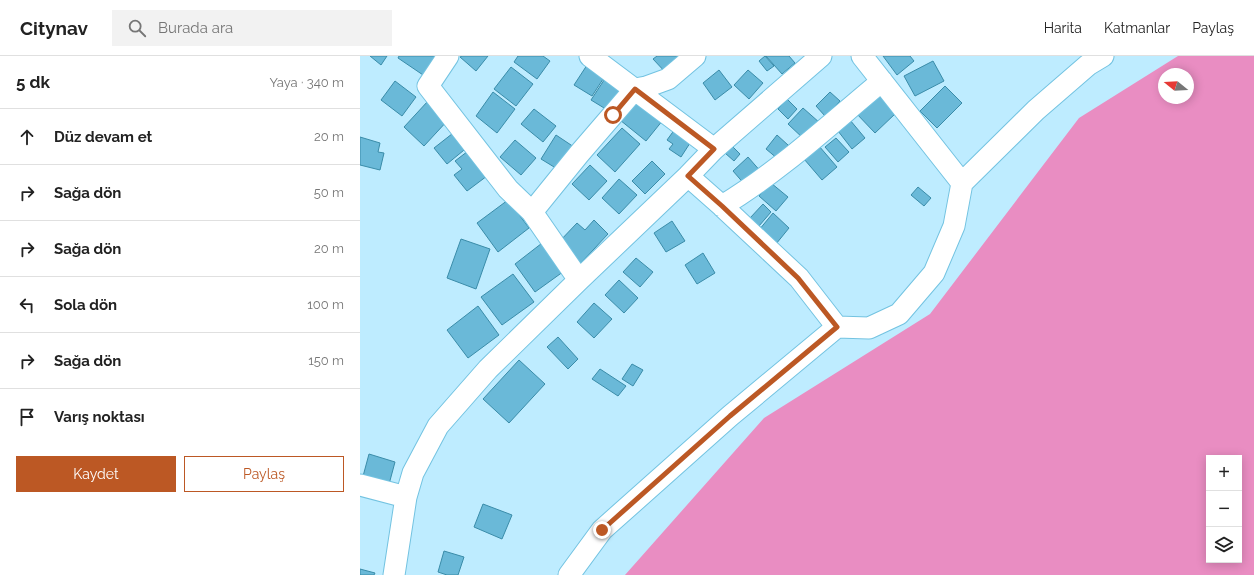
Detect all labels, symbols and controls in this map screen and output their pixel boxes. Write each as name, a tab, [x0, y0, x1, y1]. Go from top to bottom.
search box	[112, 10, 392, 46]
text: Citynav	[20, 17, 88, 39]
icon: search	[126, 17, 148, 39]
text: Burada ara	[158, 19, 233, 37]
text: Harita	[1044, 20, 1082, 36]
text: Katmanlar	[1104, 20, 1170, 36]
text: Paylaş	[1192, 20, 1234, 36]
north arrow	[1158, 68, 1194, 104]
text: 5 dk	[16, 72, 50, 92]
text: Yaya · 340 m	[270, 75, 344, 90]
route start	[604, 106, 622, 124]
icon: ahead	[16, 126, 38, 148]
text: Düz devam et	[54, 128, 152, 146]
text: 20 m	[314, 129, 344, 144]
icon: right	[16, 182, 38, 204]
text: Sağa dön	[54, 184, 121, 202]
text: 50 m	[314, 185, 344, 200]
icon: right	[16, 238, 38, 260]
text: Sağa dön	[54, 240, 121, 258]
text: 20 m	[314, 241, 344, 256]
icon: left	[16, 294, 38, 316]
text: Sola dön	[54, 296, 117, 314]
text: 100 m	[307, 297, 344, 312]
icon: right	[16, 350, 38, 372]
text: Sağa dön	[54, 352, 121, 370]
text: 150 m	[308, 353, 344, 368]
icon: arrive	[16, 406, 38, 428]
text: Varış noktası	[54, 408, 145, 426]
map controls	[1206, 455, 1242, 563]
button: +	[1206, 455, 1242, 491]
button: Kaydet	[16, 456, 176, 492]
button: Paylaş	[184, 456, 344, 492]
button: −	[1206, 491, 1242, 527]
route end	[593, 521, 611, 539]
button: layers	[1206, 527, 1242, 563]

